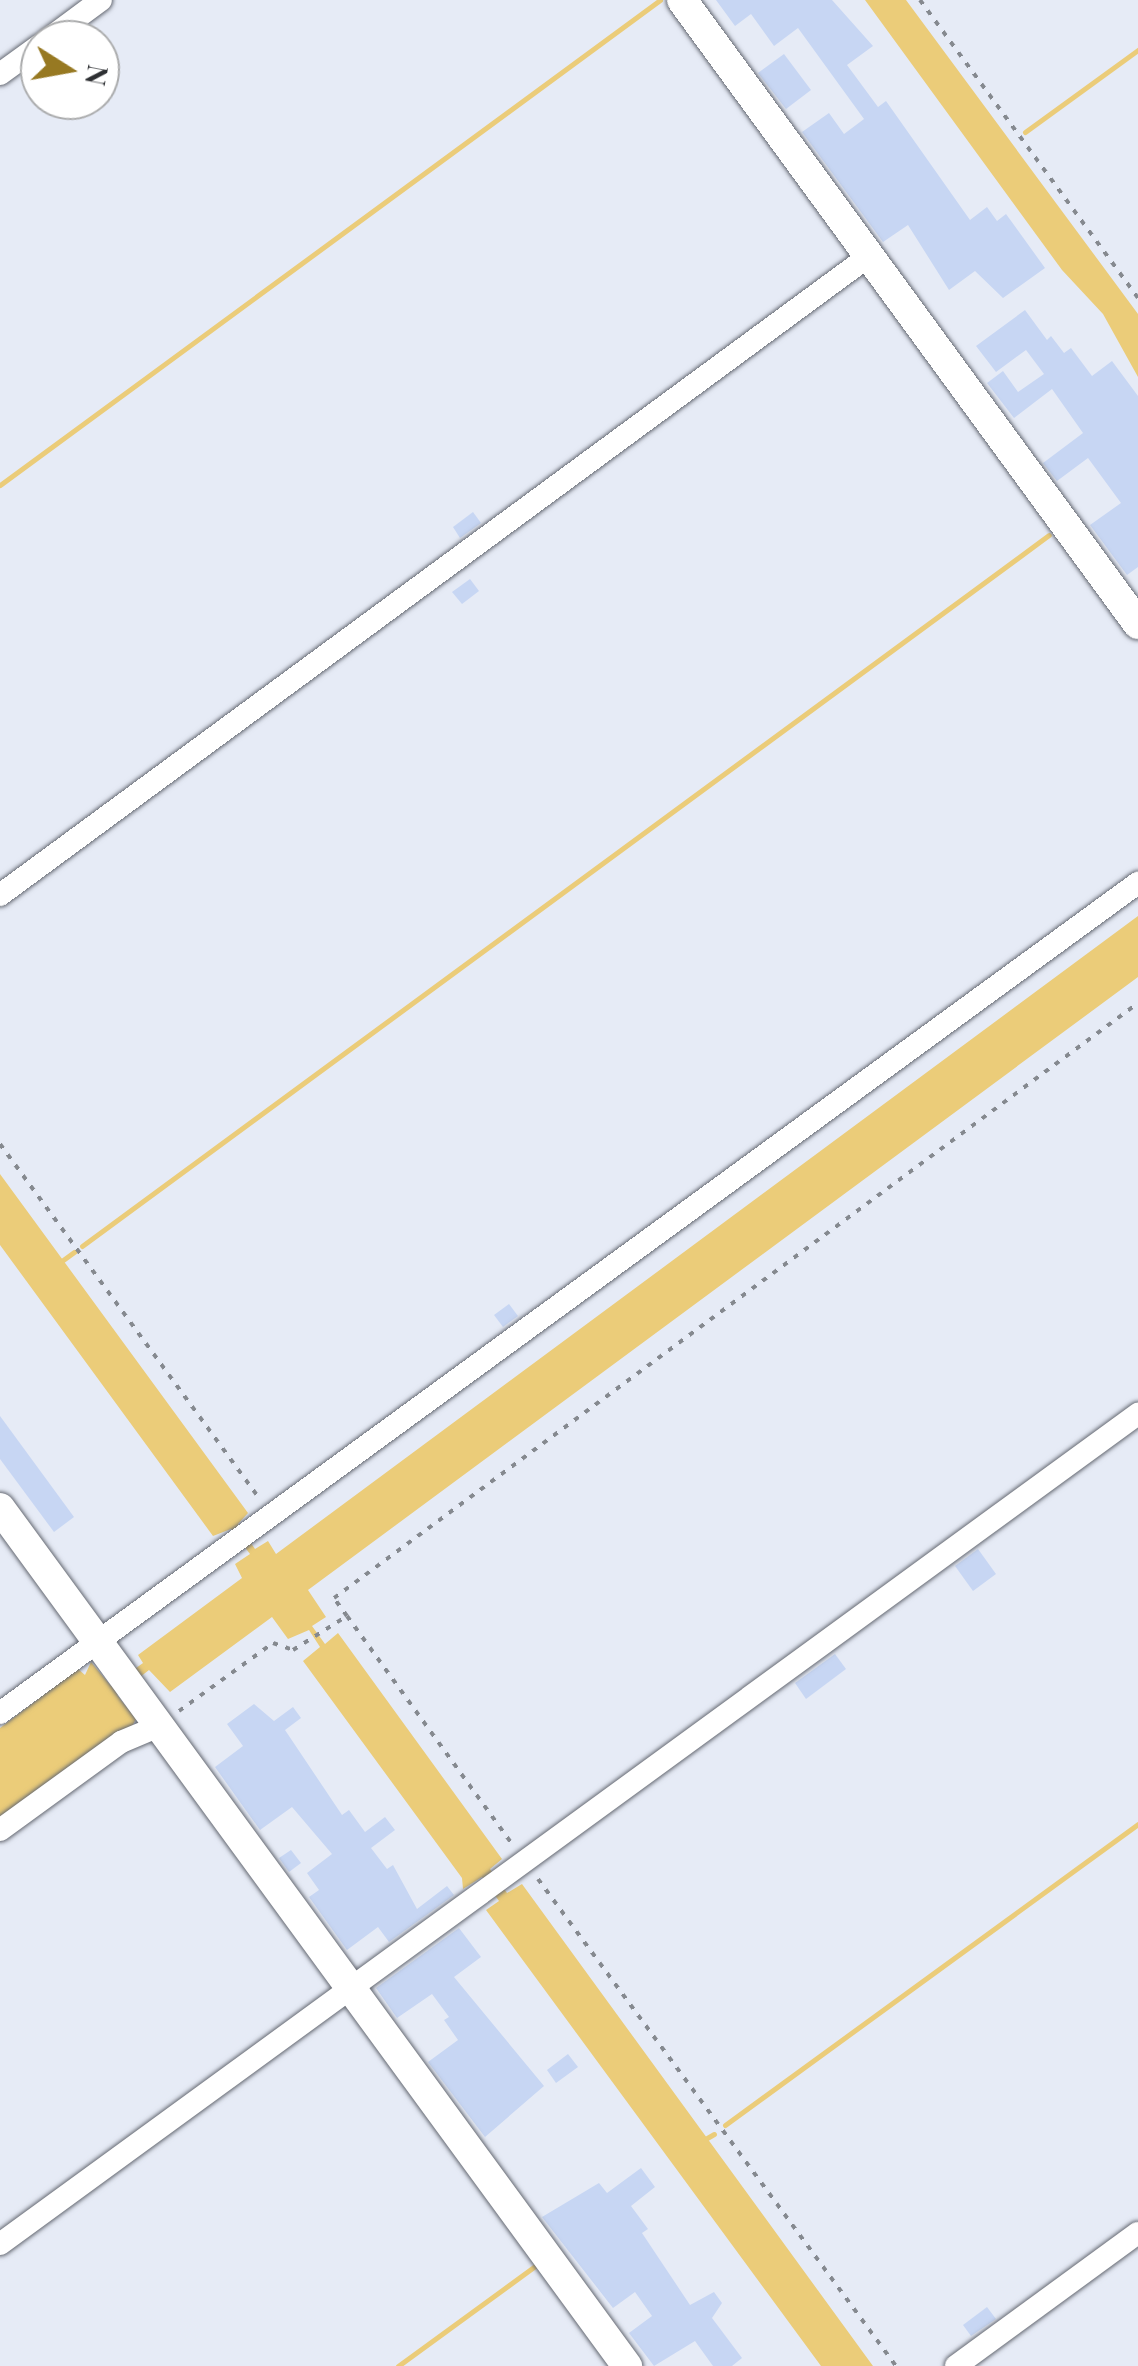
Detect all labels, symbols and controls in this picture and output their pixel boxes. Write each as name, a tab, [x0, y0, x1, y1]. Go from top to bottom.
north arrow	[20, 20, 120, 120]
text: N	[78, 62, 118, 89]

